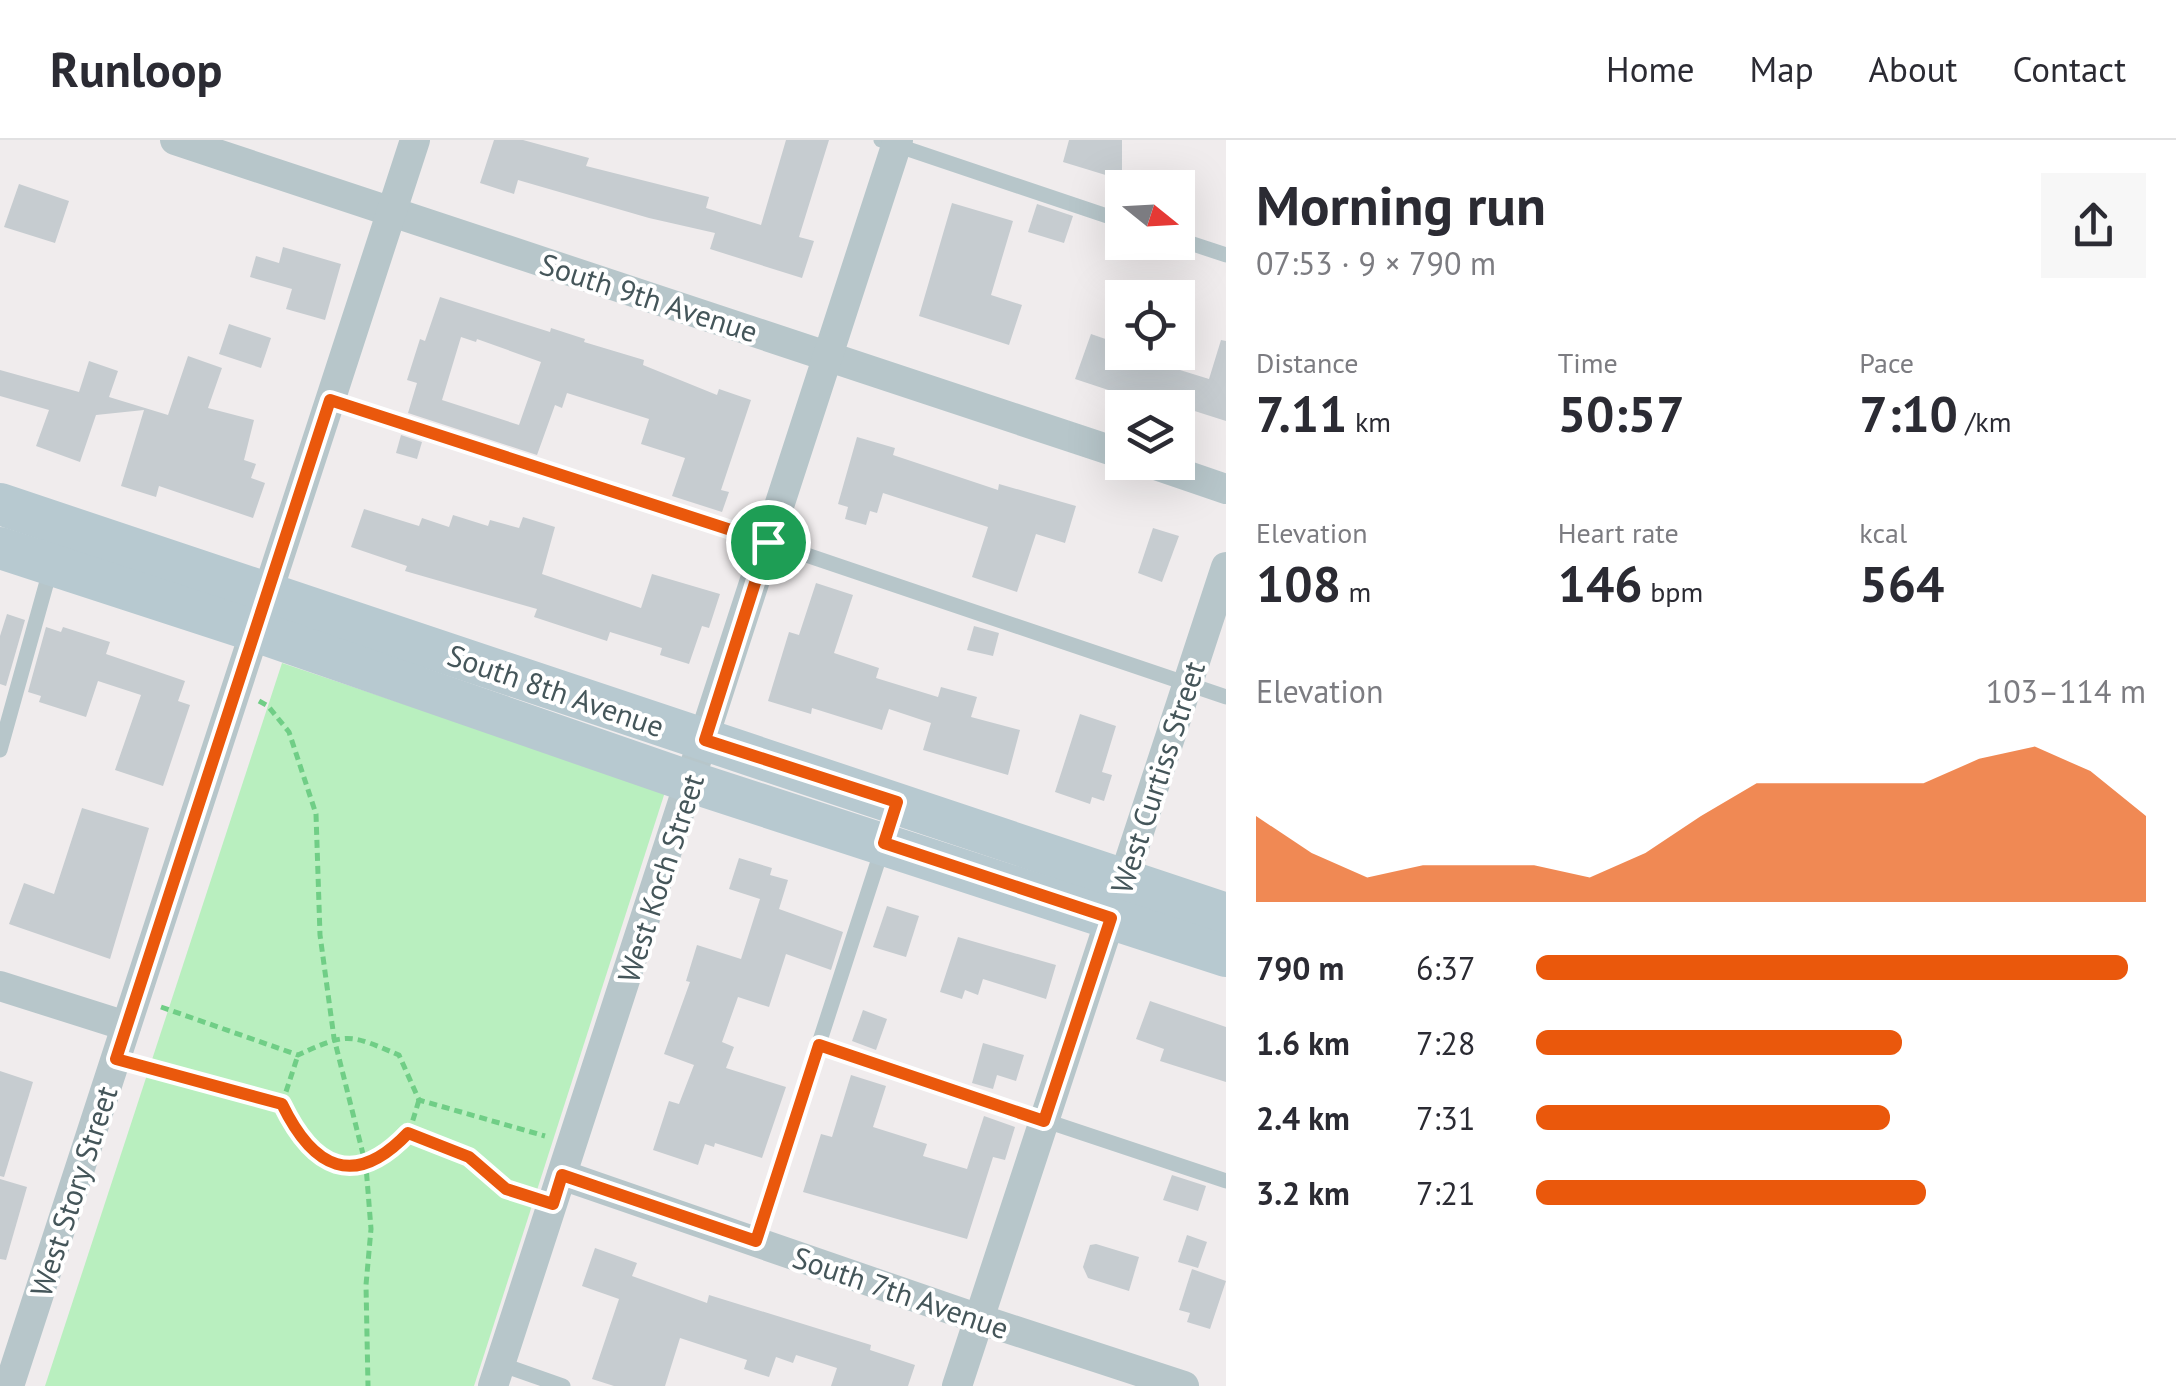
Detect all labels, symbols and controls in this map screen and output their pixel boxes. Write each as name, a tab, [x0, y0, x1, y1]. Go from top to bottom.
text: Runloop	[50, 38, 222, 100]
text: Home	[1606, 46, 1695, 92]
text: Map	[1750, 46, 1814, 92]
text: About	[1869, 46, 1957, 92]
text: Contact	[2012, 46, 2126, 92]
text: Morning run	[1256, 169, 1546, 240]
north arrow	[1105, 170, 1195, 260]
map controls	[1105, 170, 1195, 480]
button: share	[2041, 173, 2146, 278]
text: 07:53 · 9 × 790 m	[1256, 242, 1496, 284]
street label: South 9th Avenue	[535, 243, 763, 351]
button: locate	[1105, 280, 1195, 370]
text: Distance	[1256, 344, 1359, 381]
text: Time	[1558, 344, 1618, 381]
text: Pace	[1859, 344, 1914, 381]
text: 7.11	[1256, 381, 1347, 446]
text: 50:57	[1558, 381, 1685, 446]
text: 7:10	[1859, 381, 1958, 446]
button: layers	[1105, 390, 1195, 480]
text: km	[1347, 403, 1391, 440]
text: /km	[1958, 403, 2011, 440]
pin	[726, 500, 811, 585]
text: Elevation	[1256, 514, 1368, 551]
text: Heart rate	[1558, 514, 1679, 551]
text: kcal	[1859, 514, 1907, 551]
icon: arrive	[741, 515, 796, 570]
text: 108	[1256, 551, 1341, 616]
text: 146	[1558, 551, 1643, 616]
text: 564	[1859, 551, 1944, 616]
text: m	[1341, 573, 1371, 610]
text: bpm	[1643, 573, 1703, 610]
street label: South 8th Avenue	[443, 635, 669, 745]
street label: West Curtiss Street	[1101, 656, 1213, 898]
text: Elevation	[1256, 670, 1383, 712]
text: 103–114 m	[1986, 670, 2146, 712]
street label: West Koch Street	[608, 769, 712, 987]
text: 790 m	[1256, 947, 1344, 989]
text: 6:37	[1416, 947, 1475, 989]
text: 1.6 km	[1256, 1022, 1350, 1064]
text: 7:28	[1416, 1022, 1475, 1064]
street label: West Story Street	[21, 1081, 125, 1301]
text: 2.4 km	[1256, 1097, 1350, 1139]
text: 7:31	[1416, 1097, 1475, 1139]
text: 3.2 km	[1256, 1172, 1350, 1214]
text: 7:21	[1416, 1172, 1475, 1214]
street label: South 7th Avenue	[788, 1237, 1014, 1347]

